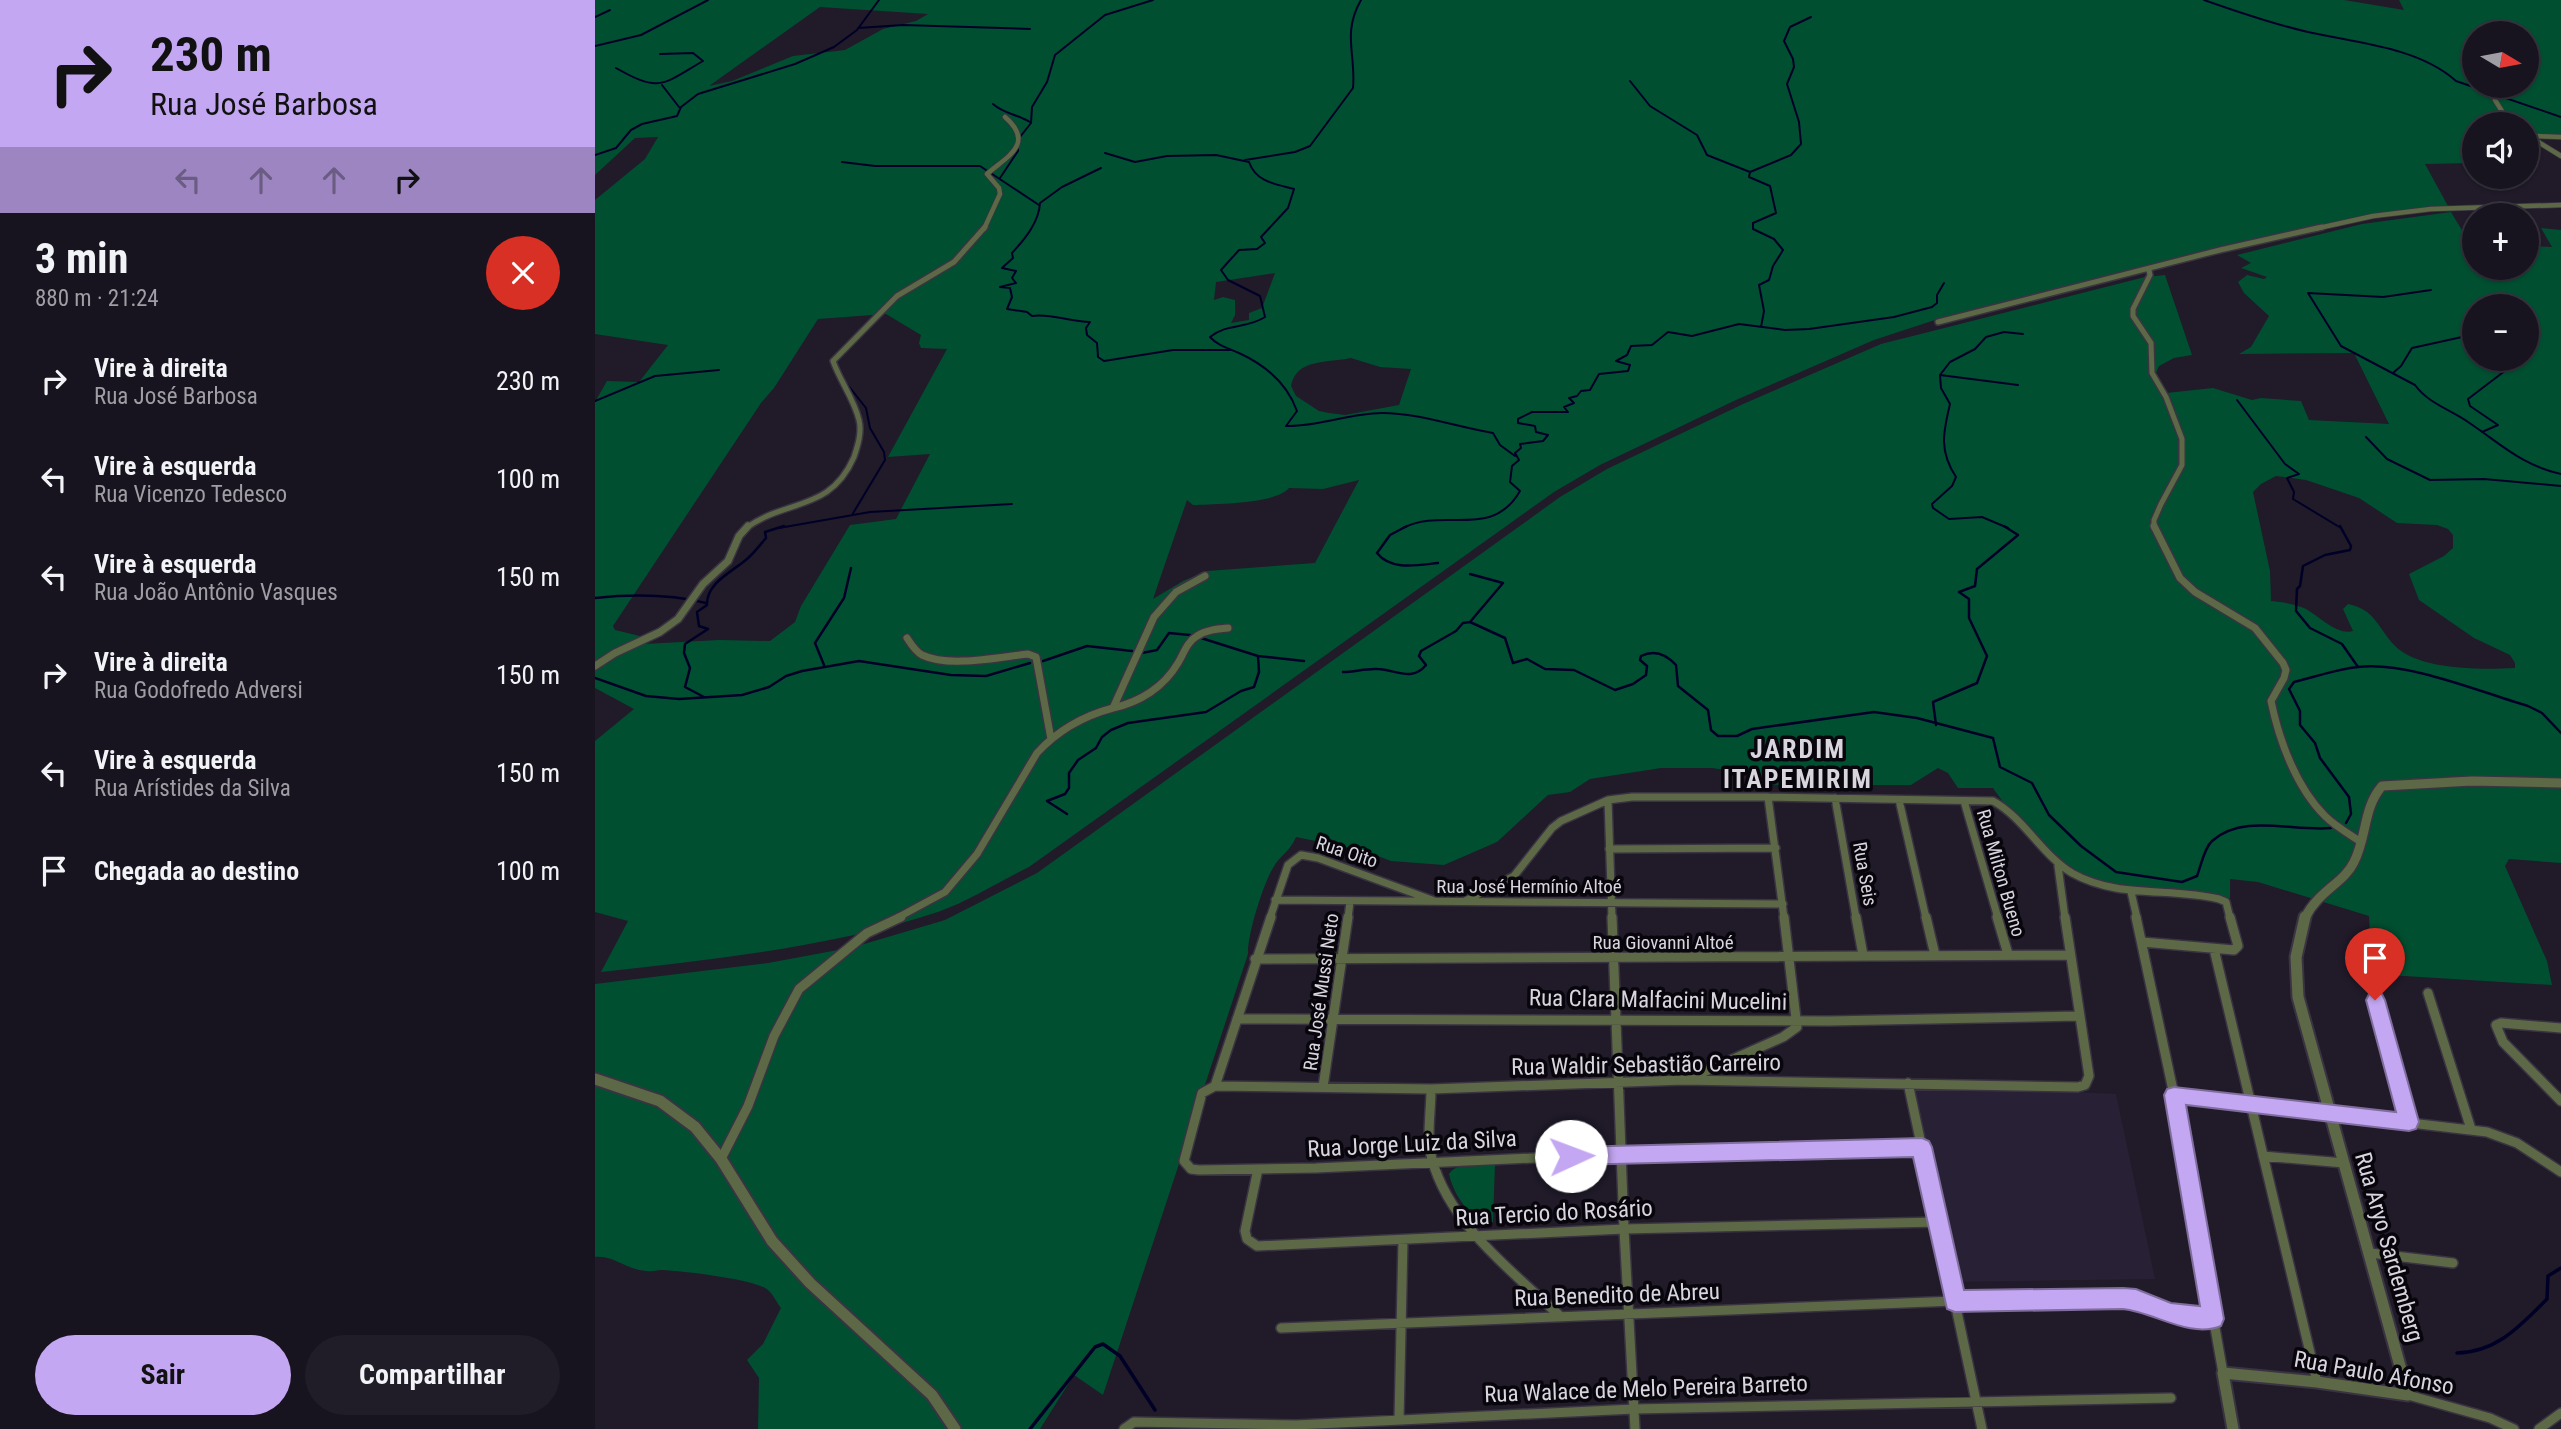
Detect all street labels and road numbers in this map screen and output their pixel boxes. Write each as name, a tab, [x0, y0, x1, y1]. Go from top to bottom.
street label: Rua Milton Bueno	[1972, 807, 2030, 939]
street label: Rua Oito	[1313, 831, 1381, 873]
street label: Rua Seis	[1848, 840, 1882, 908]
street label: Rua José Hermínio Altoé	[1436, 875, 1622, 898]
street label: Rua José Mussi Neto	[1299, 912, 1343, 1072]
street label: Rua Giovanni Altoé	[1592, 931, 1734, 954]
street label: Rua Clara Malfacini Mucelini	[1529, 984, 1787, 1016]
street label: Rua Waldir Sebastião Carreiro	[1511, 1049, 1781, 1081]
street label: Rua Jorge Luiz da Silva	[1307, 1125, 1517, 1163]
street label: Rua Aryo Sardemberg	[2349, 1149, 2429, 1345]
street label: Rua Tercio do Rosário	[1455, 1194, 1653, 1232]
street label: Rua Benedito de Abreu	[1514, 1278, 1720, 1312]
street label: Rua Paulo Afonso	[2292, 1346, 2456, 1400]
street label: Rua Walace de Melo Pereira Barreto	[1484, 1370, 1808, 1408]

